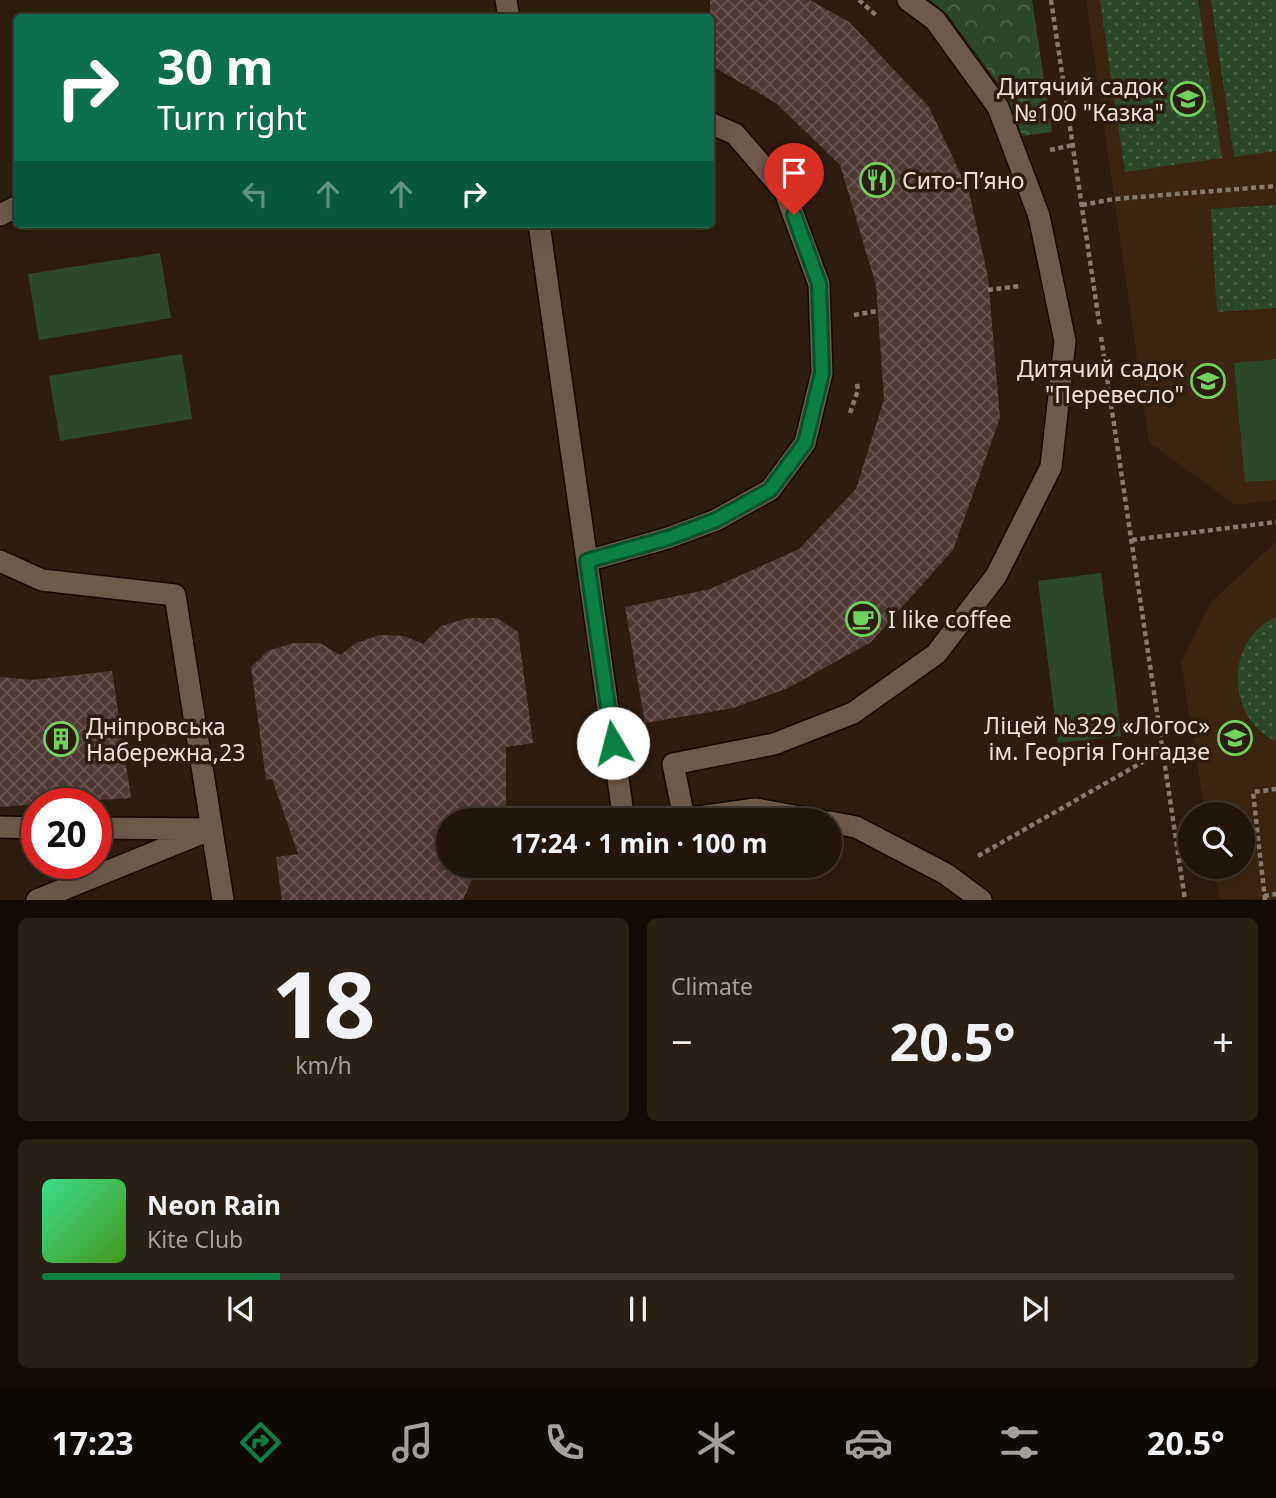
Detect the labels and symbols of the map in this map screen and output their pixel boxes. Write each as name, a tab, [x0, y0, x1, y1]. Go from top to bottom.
place label: Дитячий садок №100 "Казка"	[997, 70, 1165, 128]
school or university icon: Дитячий садок №100 "Казка"	[1169, 80, 1207, 118]
pin	[764, 143, 824, 215]
restaurant icon: Сито-П’яно	[858, 161, 896, 199]
place label: Сито-П’яно	[902, 164, 1024, 196]
place label: Дитячий садок "Перевесло"	[1017, 352, 1185, 410]
school or university icon: Дитячий садок "Перевесло"	[1189, 362, 1227, 400]
cafe icon: I like coffee	[844, 600, 882, 638]
place label: I like coffee	[888, 603, 1012, 635]
position arrow	[576, 706, 650, 780]
place label: Ліцей №329 «Логос» ім. Георгія Гонгадзе	[984, 709, 1210, 767]
place label: Дніпровська Набережна,23	[86, 710, 245, 768]
school or university icon: Ліцей №329 «Логос» ім. Георгія Гонгадзе	[1216, 719, 1254, 757]
building icon: Дніпровська Набережна,23	[42, 720, 80, 758]
speed limit sign: 20	[21, 788, 112, 879]

